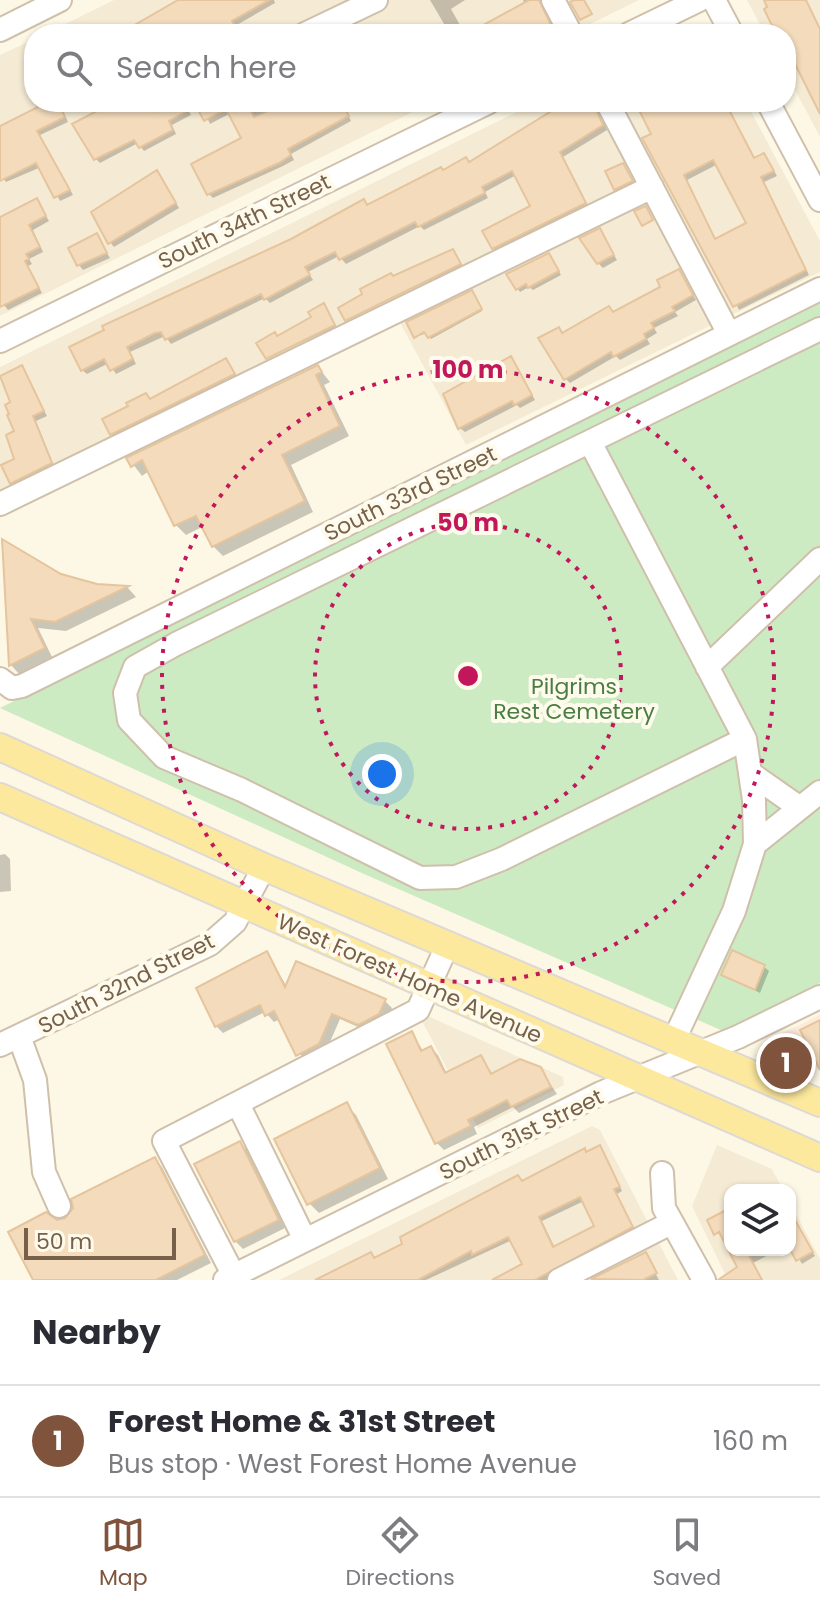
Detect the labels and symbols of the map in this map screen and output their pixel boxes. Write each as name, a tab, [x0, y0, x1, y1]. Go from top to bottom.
street label: South 34th Street	[153, 166, 336, 277]
text: 100 m	[433, 353, 503, 386]
street label: South 33rd Street	[319, 438, 502, 549]
text: 50 m	[437, 506, 499, 539]
centre of rings	[454, 662, 482, 690]
park label: Pilgrims Rest Cemetery	[493, 671, 655, 727]
your location	[362, 754, 402, 794]
street label: West Forest Home Avenue	[272, 906, 547, 1051]
street label: South 32nd Street	[33, 926, 220, 1041]
pin: 1	[760, 1033, 812, 1093]
street label: South 31st Street	[434, 1081, 608, 1188]
scale bar	[24, 1224, 176, 1260]

